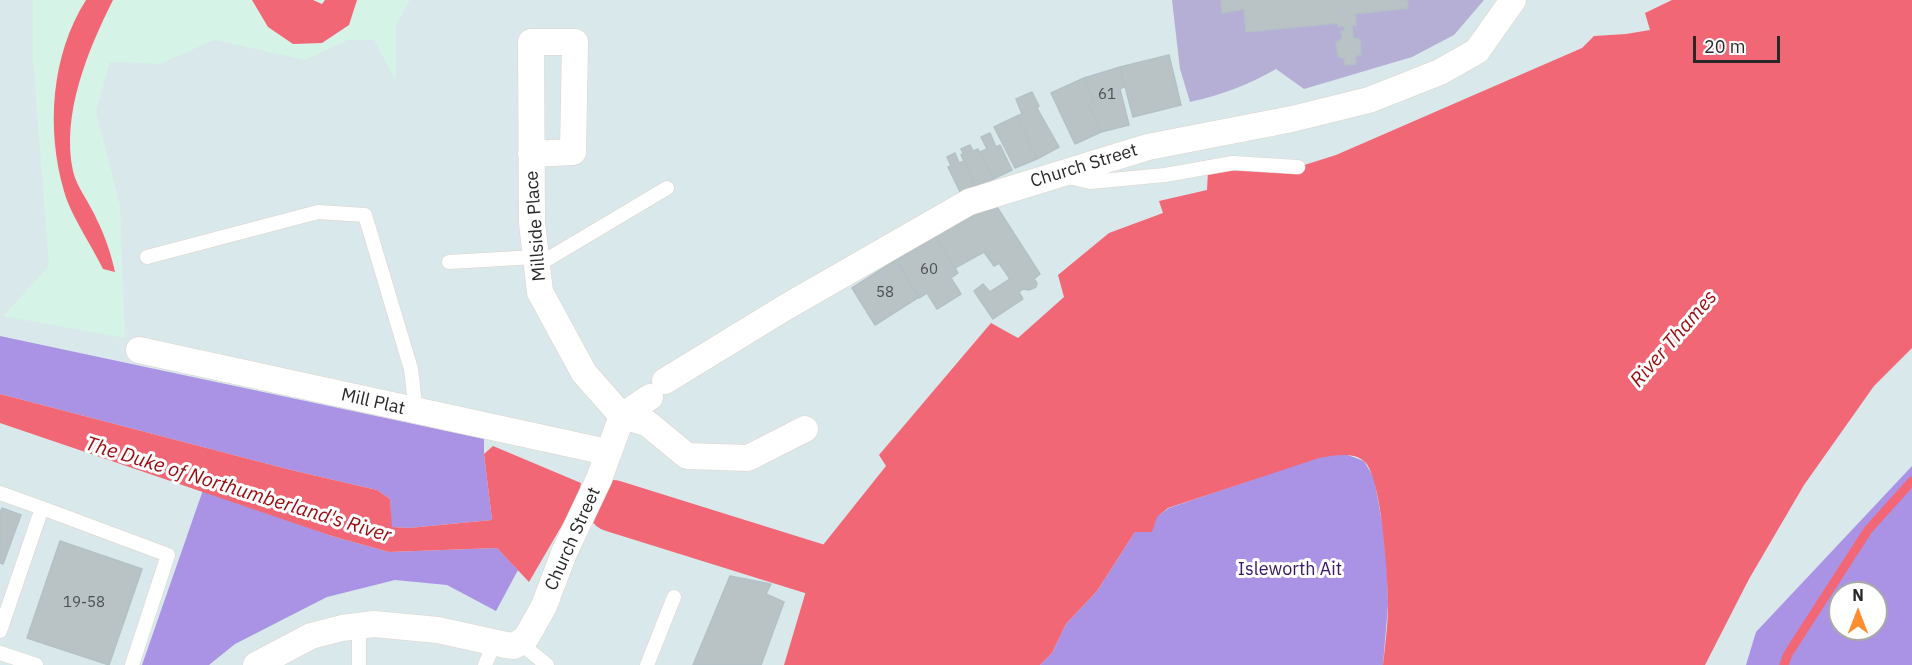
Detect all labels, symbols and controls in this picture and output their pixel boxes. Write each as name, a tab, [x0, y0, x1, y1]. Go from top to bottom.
scale bar	[1696, 24, 1783, 62]
text: 20 m	[1704, 35, 1746, 58]
house number: 61	[1098, 86, 1116, 104]
street label: Church Street	[1028, 139, 1140, 193]
street label: Millside Place	[521, 170, 551, 282]
house number: 60	[920, 261, 938, 279]
house number: 58	[876, 284, 894, 302]
water label: River Thames	[1626, 286, 1722, 392]
street label: Mill Plat	[339, 384, 407, 420]
water label: The Duke of Northumberland's River	[82, 432, 394, 548]
street label: Church Street	[541, 484, 605, 594]
park label: Isleworth Ait	[1238, 559, 1342, 581]
north arrow	[1828, 581, 1888, 641]
text: N	[1852, 585, 1864, 605]
house number: 19-58	[63, 594, 105, 612]

